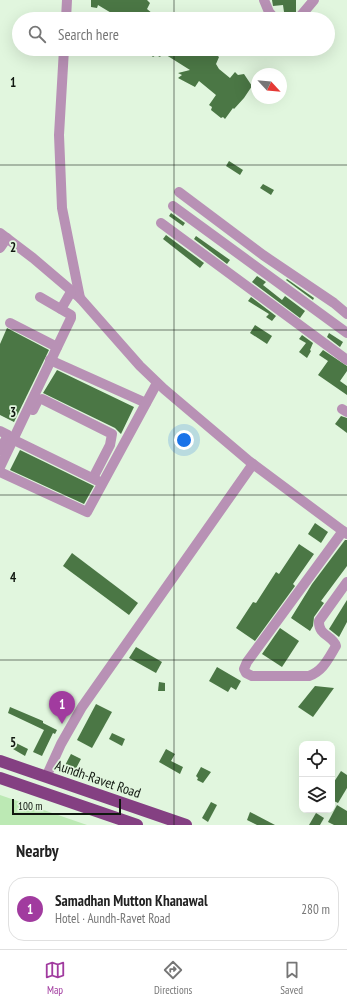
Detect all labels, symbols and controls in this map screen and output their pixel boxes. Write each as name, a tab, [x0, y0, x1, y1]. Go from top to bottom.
search box	[12, 12, 335, 56]
icon: search	[26, 23, 48, 45]
text: Search here	[58, 25, 119, 44]
north arrow	[251, 68, 287, 104]
text: 1	[10, 74, 16, 91]
text: 2	[10, 239, 16, 256]
text: 3	[10, 404, 16, 421]
your location	[174, 430, 194, 450]
text: 4	[10, 569, 17, 586]
pin: 1	[49, 691, 75, 724]
text: 5	[10, 734, 16, 751]
map controls	[299, 741, 335, 813]
button: locate	[299, 741, 335, 777]
street label: Aundh-Ravet Road	[53, 756, 143, 802]
button: layers	[299, 777, 335, 813]
scale bar	[12, 797, 121, 816]
text: 100 m	[18, 799, 42, 813]
text: Nearby	[16, 840, 59, 862]
text: Samadhan Mutton Khanawal	[55, 891, 208, 910]
text: 1	[27, 901, 33, 918]
text: 280 m	[301, 901, 330, 918]
text: Hotel · Aundh-Ravet Road	[55, 910, 170, 927]
tab: Map	[44, 959, 66, 997]
tab: Directions	[154, 959, 192, 997]
tab: Saved	[280, 959, 303, 997]

